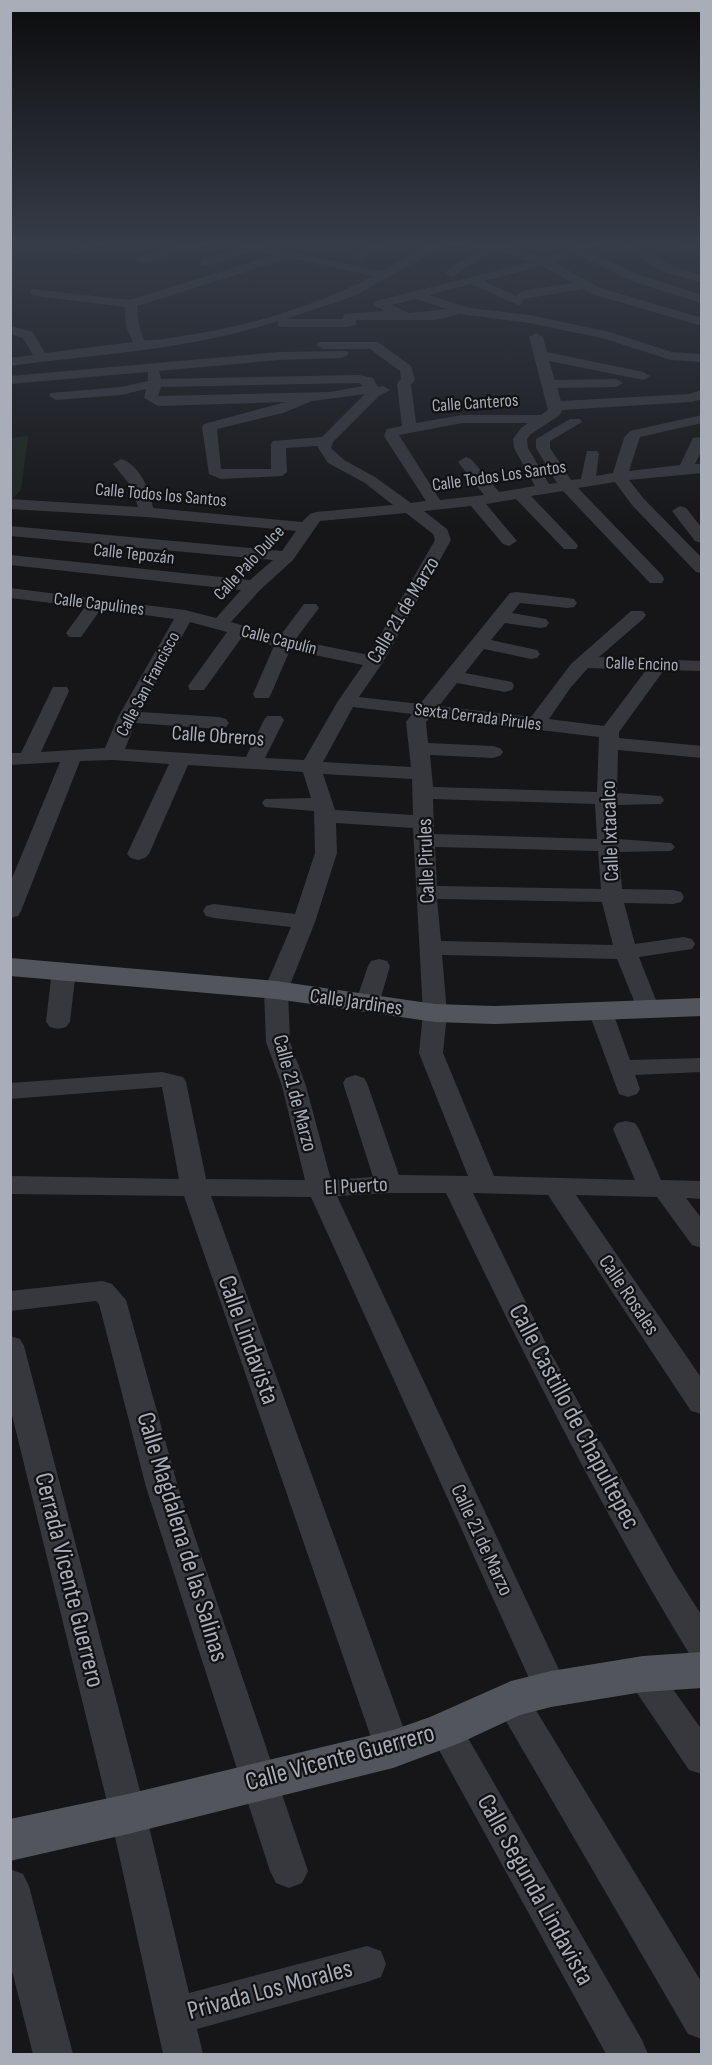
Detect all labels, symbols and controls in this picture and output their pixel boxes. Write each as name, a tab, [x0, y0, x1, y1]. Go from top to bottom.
street label: Calle Canteros	[431, 390, 519, 416]
street label: Calle Todos Los Santos	[431, 456, 567, 496]
street label: Calle Todos los Santos	[94, 479, 228, 511]
street label: Calle Palo Dulce	[209, 521, 289, 605]
street label: Calle Tepozán	[92, 539, 176, 569]
street label: Calle 21 de Marzo	[361, 552, 445, 668]
street label: Calle Capulines	[53, 588, 145, 620]
street label: Calle Capulín	[239, 621, 319, 659]
street label: Calle San Francisco	[112, 628, 184, 740]
street label: Calle Encino	[605, 652, 679, 676]
street label: Sexta Cerrada Pirules	[413, 699, 543, 735]
street label: Calle Obreros	[171, 720, 265, 752]
street label: Calle Ixtacalco	[596, 780, 624, 882]
street label: Calle Pirules	[412, 818, 440, 904]
street label: Calle Jardines	[308, 983, 404, 1021]
street label: Calle 21 de Marzo	[267, 1032, 323, 1154]
street label: El Puerto	[324, 1172, 388, 1200]
street label: Calle Rosales	[593, 1250, 665, 1340]
street label: Calle Lindavista	[210, 1271, 286, 1409]
street label: Calle Castillo de Chapultepec	[501, 1299, 647, 1535]
street label: Calle Magdalena de las Salinas	[129, 1409, 235, 1665]
street label: Cerrada Vicente Guerrero	[27, 1469, 111, 1691]
street label: Calle 21 de Marzo	[445, 1480, 519, 1600]
street label: Calle Vicente Guerrero	[242, 1718, 438, 1798]
street label: Calle Segunda Lindavista	[470, 1789, 600, 1991]
street label: Privada Los Morales	[184, 1953, 356, 2027]

